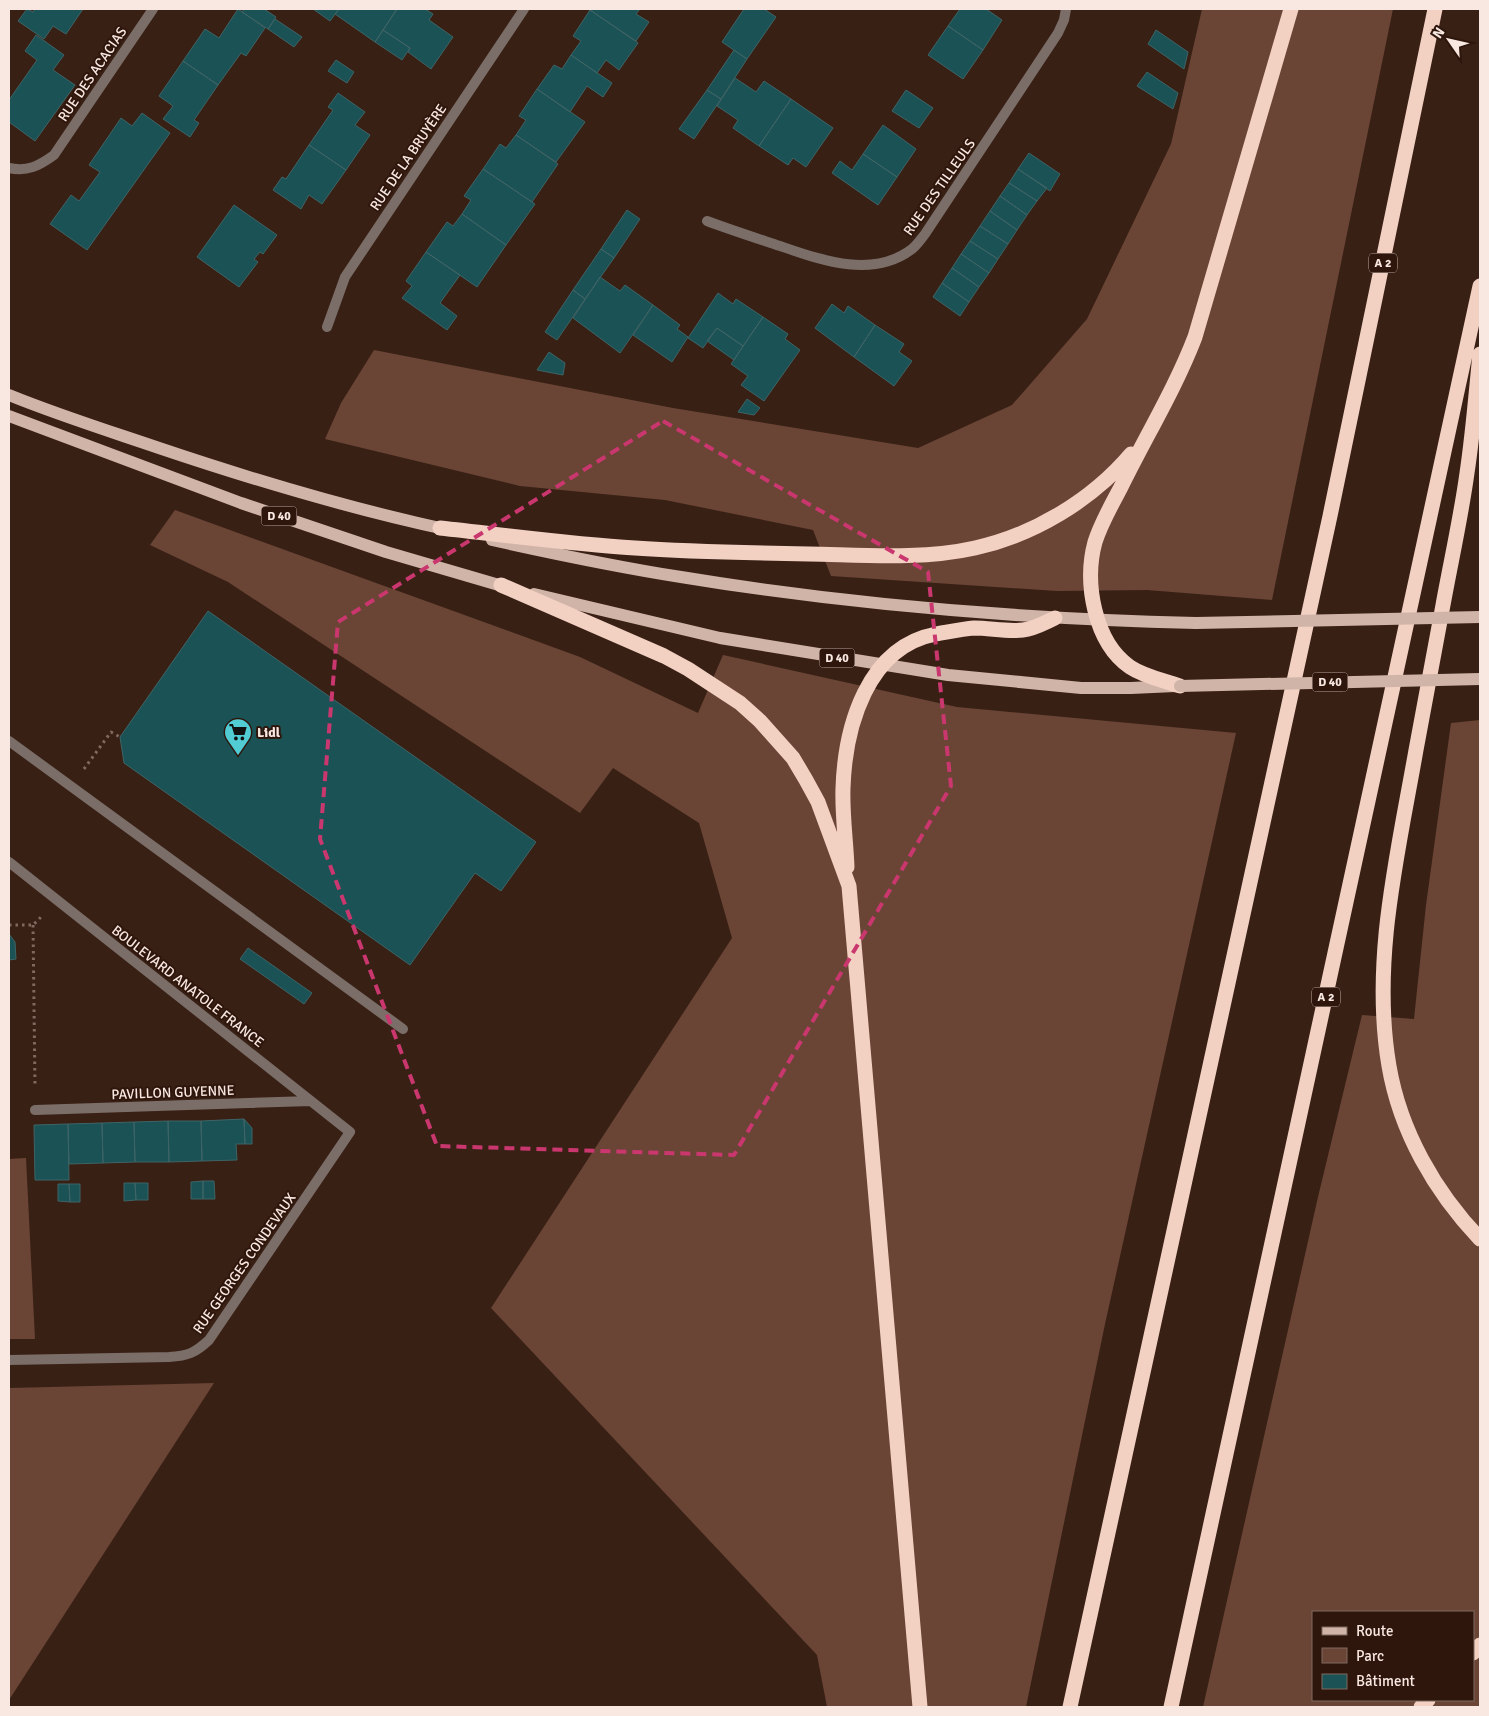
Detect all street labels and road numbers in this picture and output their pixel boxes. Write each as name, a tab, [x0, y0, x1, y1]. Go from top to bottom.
street label: RUE DES ACACIAS	[54, 24, 130, 125]
street label: RUE DE LA BRUYÈRE	[366, 101, 450, 214]
street label: RUE DES TILLEULS	[900, 136, 979, 239]
road number: A 2	[1369, 254, 1397, 272]
road number: D 40	[262, 506, 296, 526]
road number: D 40	[820, 648, 854, 668]
road number: D 40	[1312, 672, 1348, 692]
street label: BOULEVARD ANATOLE FRANCE	[108, 922, 267, 1051]
road number: A 2	[1312, 988, 1340, 1006]
street label: PAVILLON GUYENNE	[111, 1082, 235, 1103]
street label: RUE GEORGES CONDEVAUX	[189, 1190, 299, 1337]

